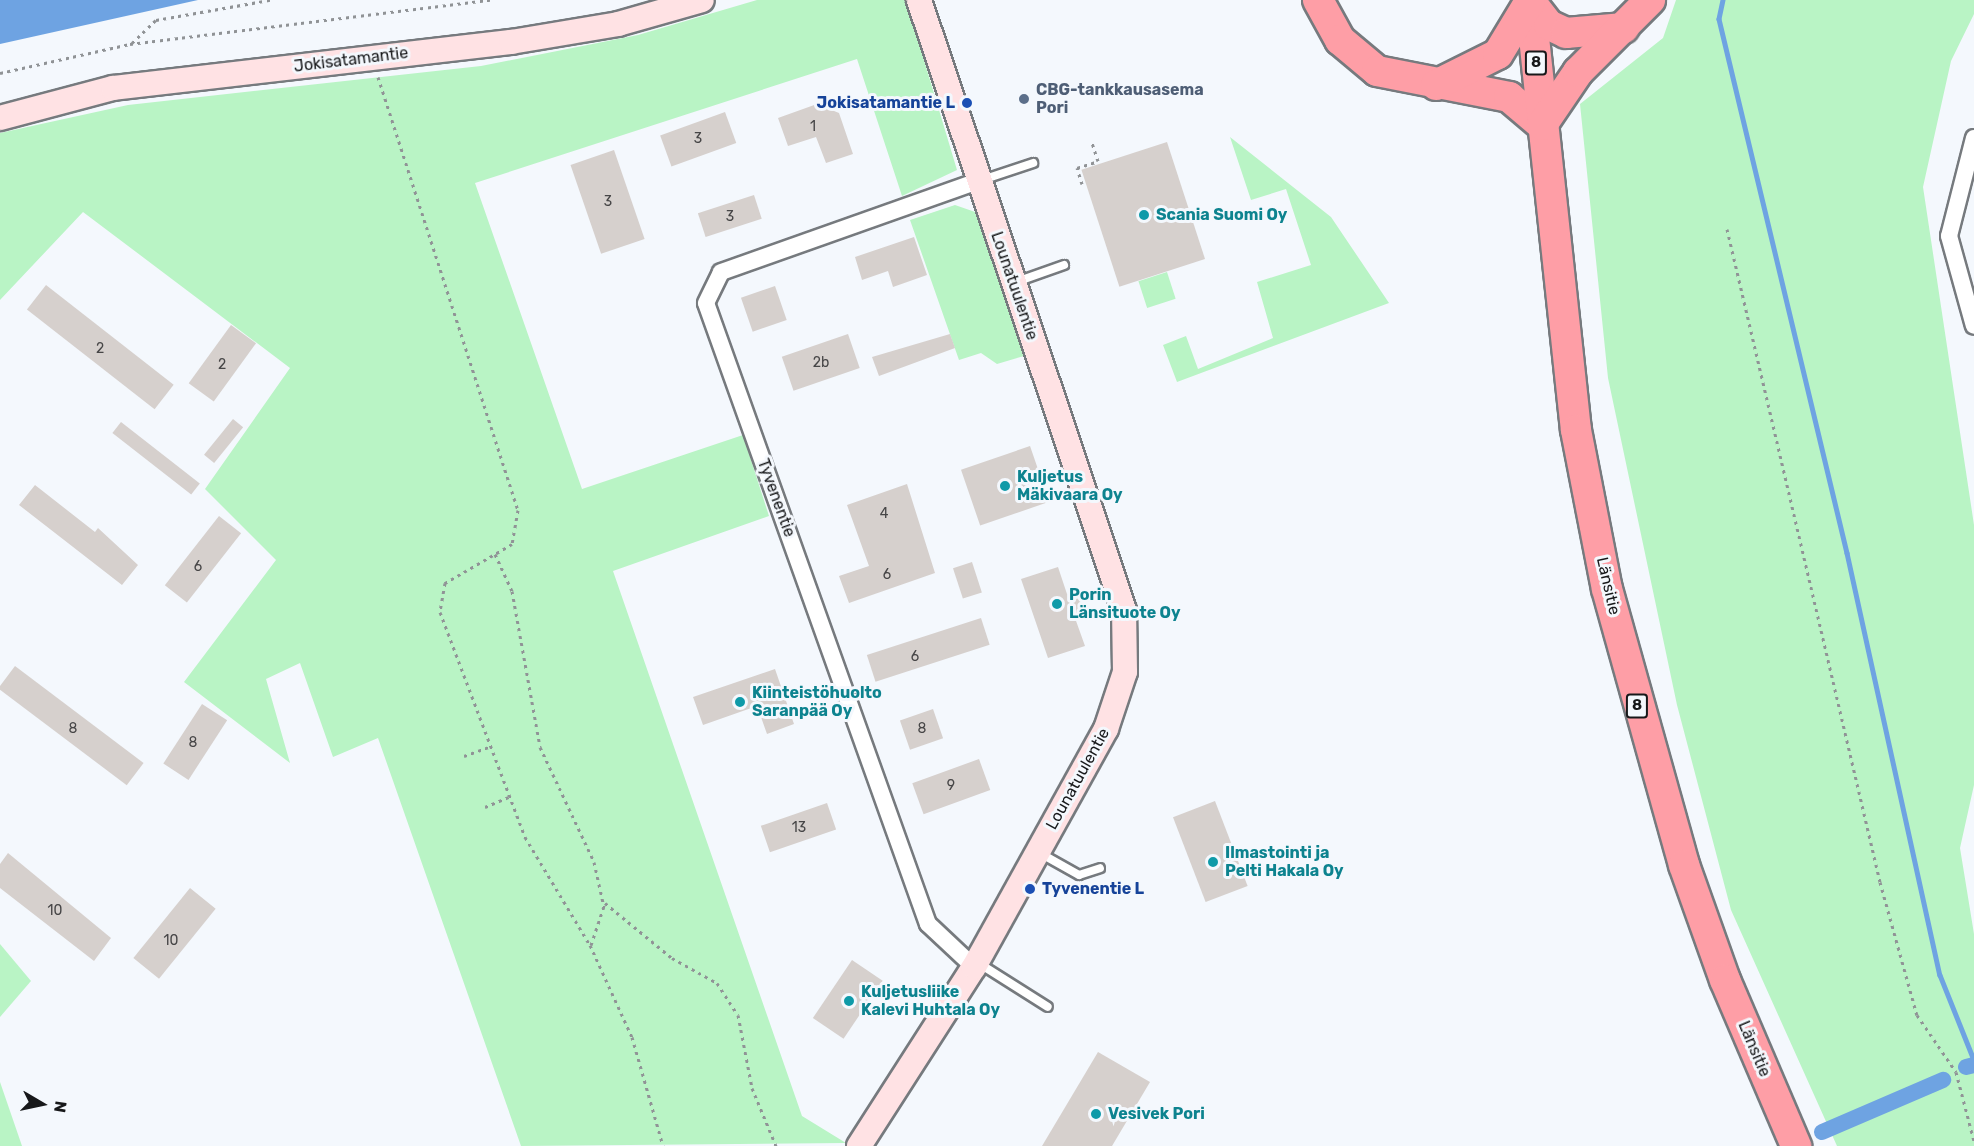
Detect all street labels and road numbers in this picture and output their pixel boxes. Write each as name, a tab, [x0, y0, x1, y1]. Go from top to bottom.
street label: Jokisatamantie	[293, 43, 409, 77]
road number: 8	[1524, 51, 1548, 75]
street label: Lounatuulentie	[987, 229, 1041, 343]
street label: Tyvenentie	[753, 456, 799, 540]
street label: Länsitie	[1592, 555, 1624, 617]
road number: 8	[1625, 694, 1649, 718]
street label: Lounatuulentie	[1042, 725, 1114, 833]
street label: Länsitie	[1734, 1018, 1774, 1080]

